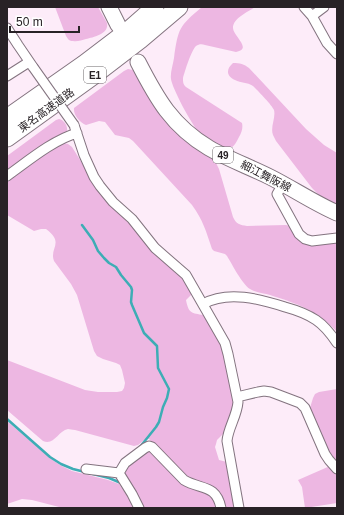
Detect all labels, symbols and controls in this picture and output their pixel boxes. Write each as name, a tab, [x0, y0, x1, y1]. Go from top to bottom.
scale bar	[10, 8, 79, 34]
text: 50 m	[16, 15, 43, 29]
road number: E1	[84, 67, 106, 83]
street label: 東名高速道路	[16, 86, 76, 134]
road number: 49	[213, 147, 233, 163]
street label: 細江舞阪線	[239, 158, 293, 194]

